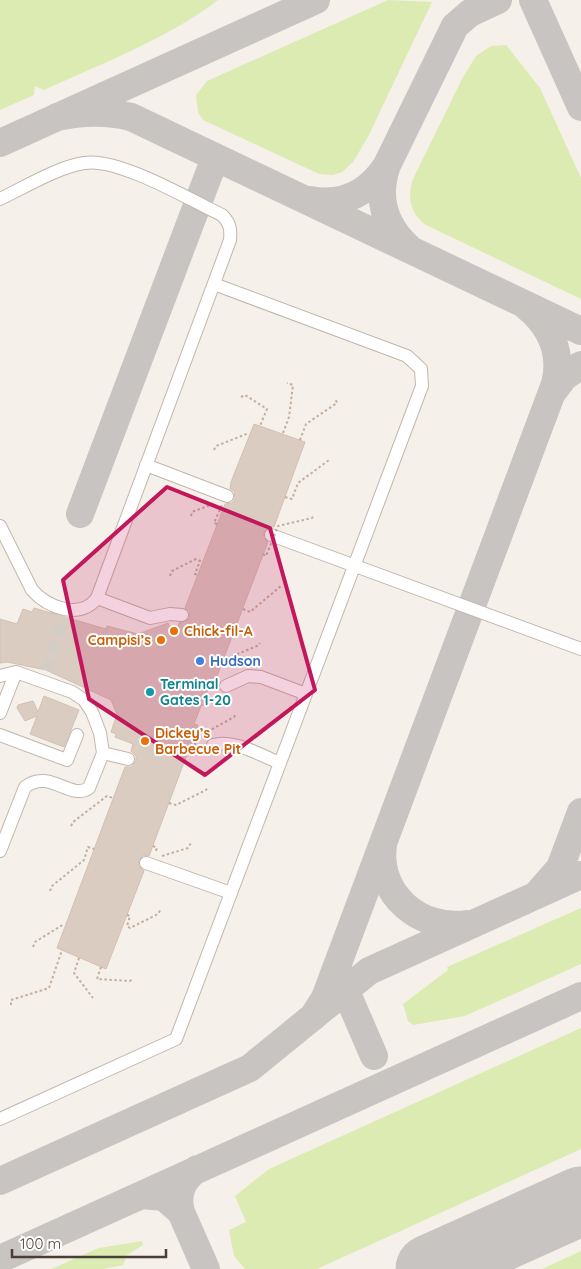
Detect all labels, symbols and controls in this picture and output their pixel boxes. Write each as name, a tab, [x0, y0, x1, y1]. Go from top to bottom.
place label: Chick-fil-A	[184, 622, 253, 640]
marker: Chick-fil-A	[168, 625, 180, 637]
place label: Campisi’s	[88, 631, 151, 649]
marker: Campisi’s	[155, 634, 167, 646]
place label: Hudson	[210, 652, 261, 670]
marker: Hudson	[194, 655, 206, 667]
place label: Terminal Gates 1-20	[160, 675, 231, 709]
marker: Terminal Gates 1-20	[144, 686, 156, 698]
place label: Dickey’s Barbecue Pit	[155, 724, 242, 758]
marker: Dickey’s Barbecue Pit	[139, 735, 151, 747]
scale bar	[12, 1226, 166, 1258]
text: 100 m	[20, 1234, 61, 1253]

